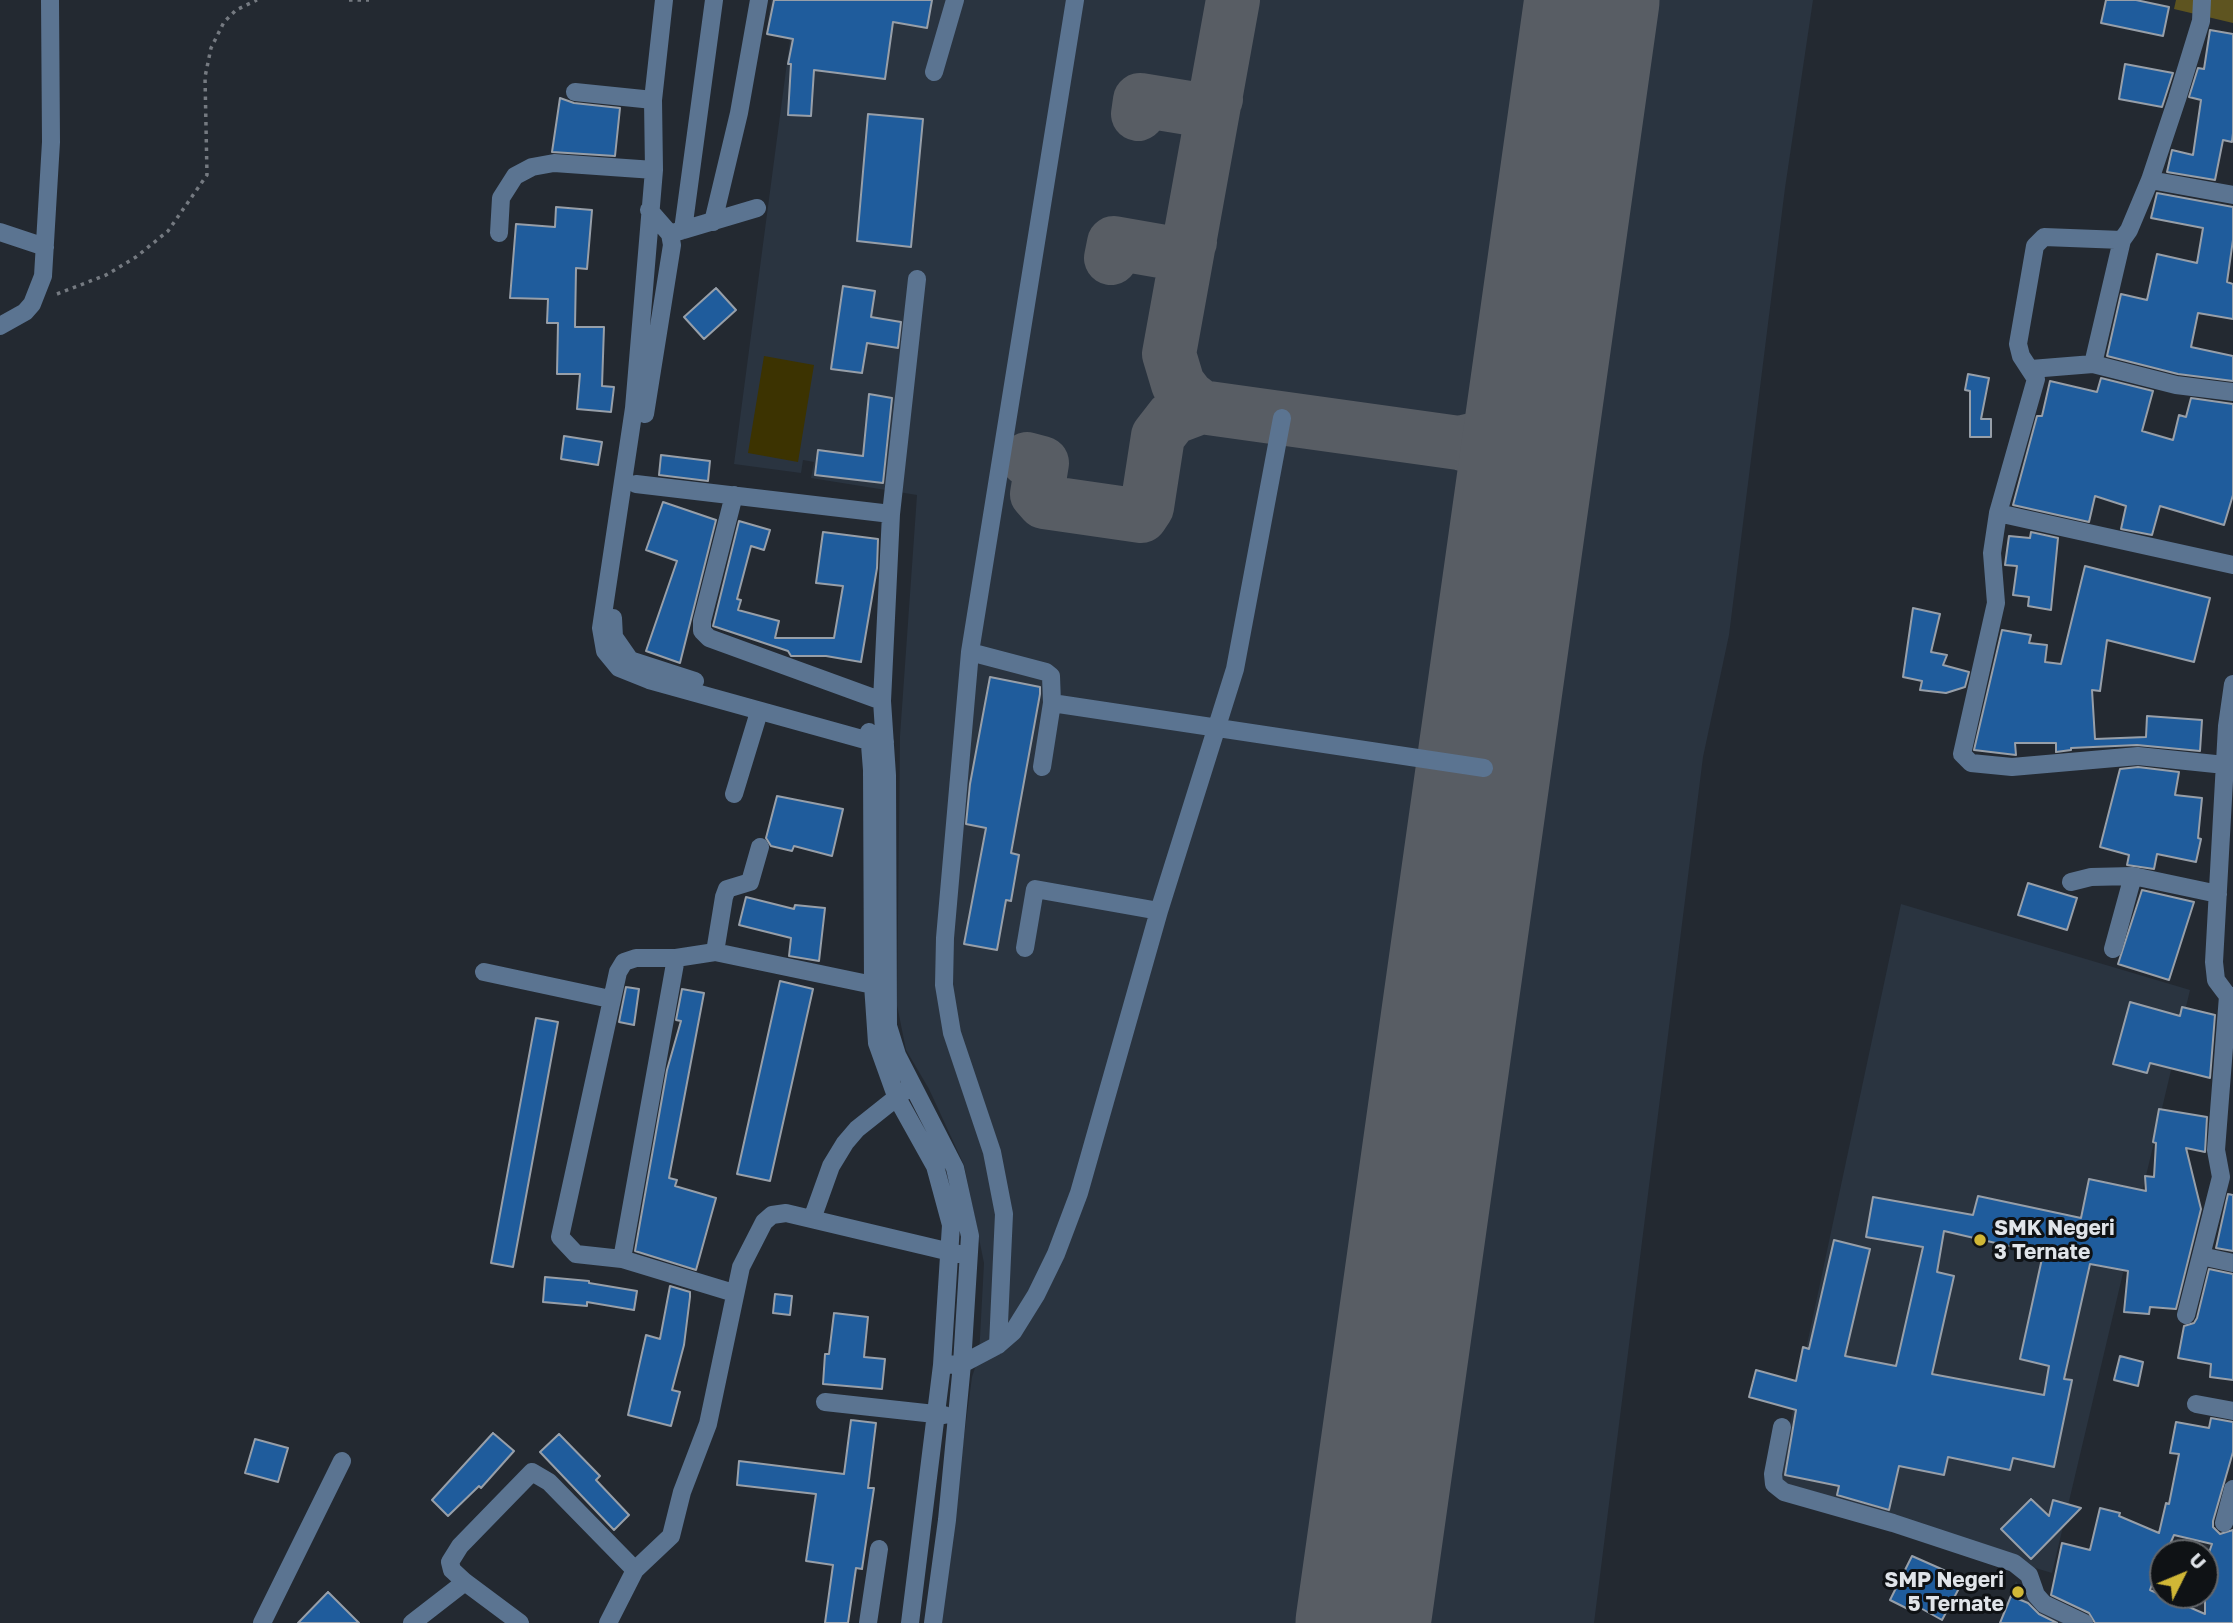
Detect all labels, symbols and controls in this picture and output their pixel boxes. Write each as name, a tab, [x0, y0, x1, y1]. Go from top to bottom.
place label: SMK Negeri 3 Ternate	[1994, 1215, 2115, 1265]
marker: SMK Negeri 3 Ternate	[1972, 1232, 1988, 1248]
north arrow	[2149, 1539, 2219, 1609]
text: U	[2185, 1548, 2211, 1574]
place label: SMP Negeri 5 Ternate	[1884, 1567, 2004, 1617]
marker: SMP Negeri 5 Ternate	[2010, 1584, 2026, 1600]

